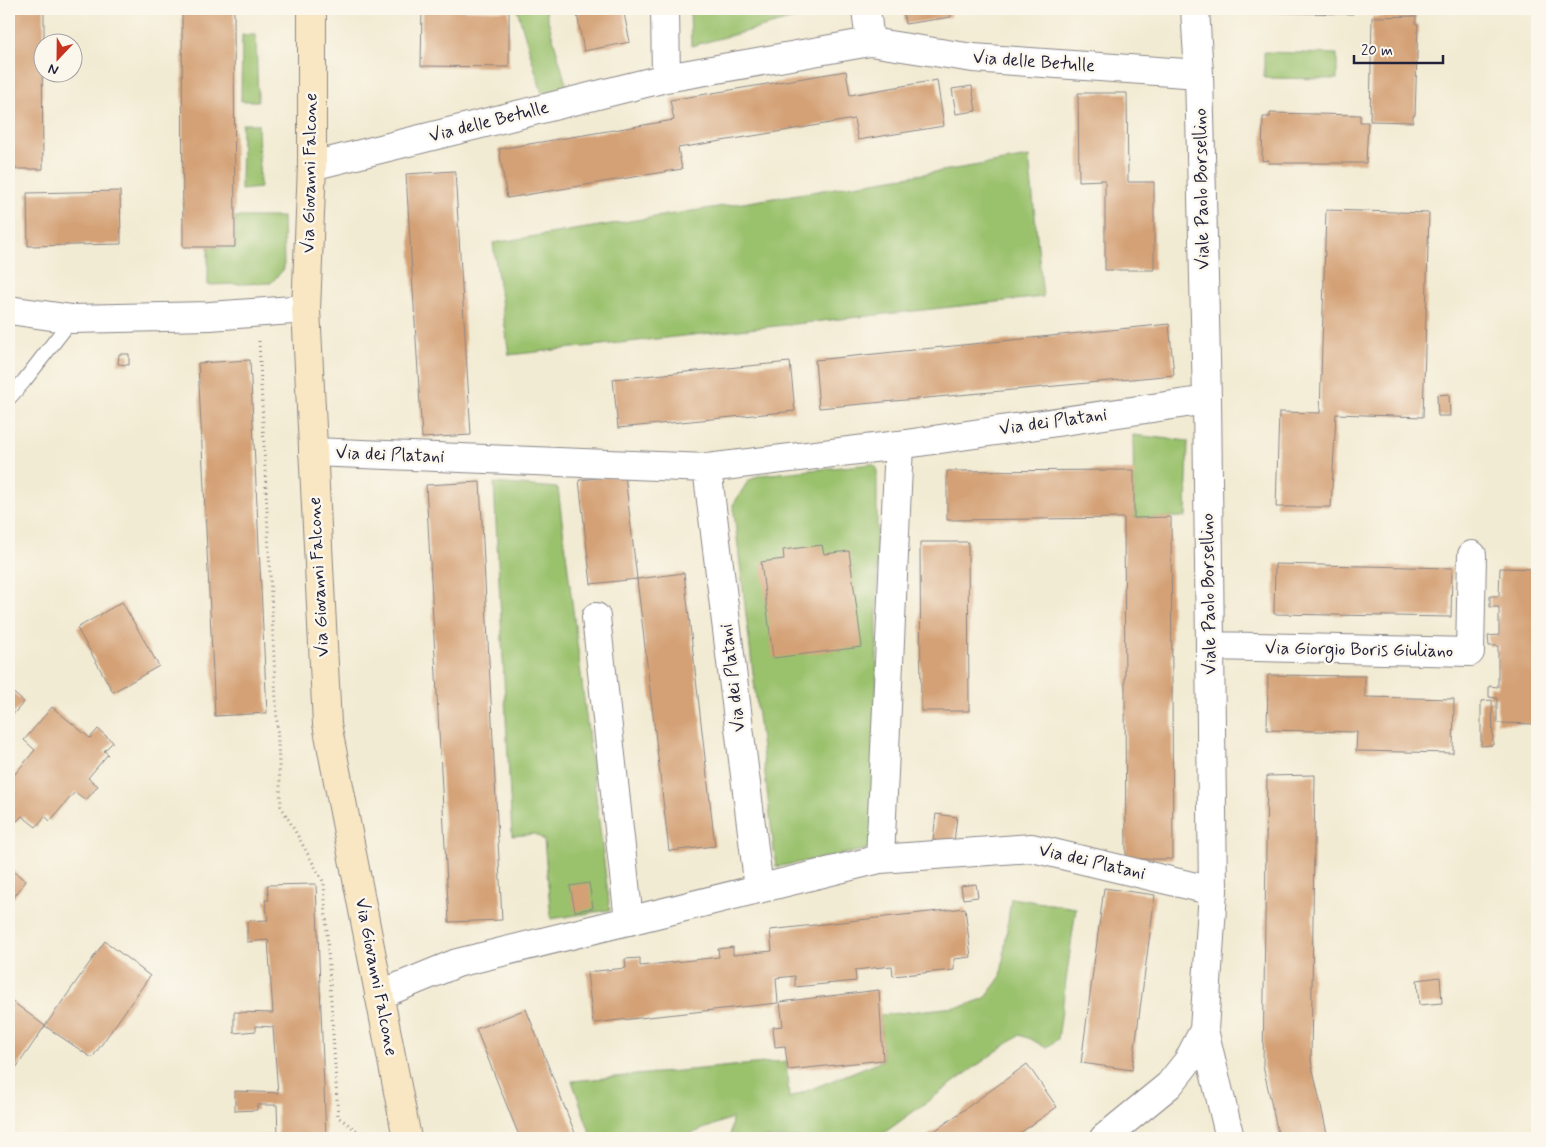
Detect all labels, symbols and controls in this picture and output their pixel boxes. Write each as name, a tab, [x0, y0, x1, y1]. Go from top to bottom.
north arrow	[32, 32, 82, 82]
scale bar	[1354, 32, 1442, 64]
text: 20 m	[1361, 41, 1393, 61]
street label: Via delle Betulle	[972, 46, 1096, 78]
text: N	[46, 59, 61, 79]
street label: Via Giovanni Falcone	[297, 93, 323, 253]
street label: Via delle Betulle	[427, 96, 551, 148]
street label: Viale Paolo Borsellino	[1189, 108, 1215, 270]
street label: Via dei Platani	[998, 403, 1108, 441]
street label: Via dei Platani	[335, 441, 445, 469]
street label: Via Giovanni Falcone	[303, 496, 335, 658]
street label: Viale Paolo Borsellino	[1196, 513, 1222, 675]
street label: Via dei Platani	[714, 623, 752, 733]
street label: Via Giorgio Boris Giuliano	[1265, 636, 1453, 665]
street label: Via dei Platani	[1036, 838, 1148, 886]
street label: Via Giovanni Falcone	[349, 896, 403, 1058]

